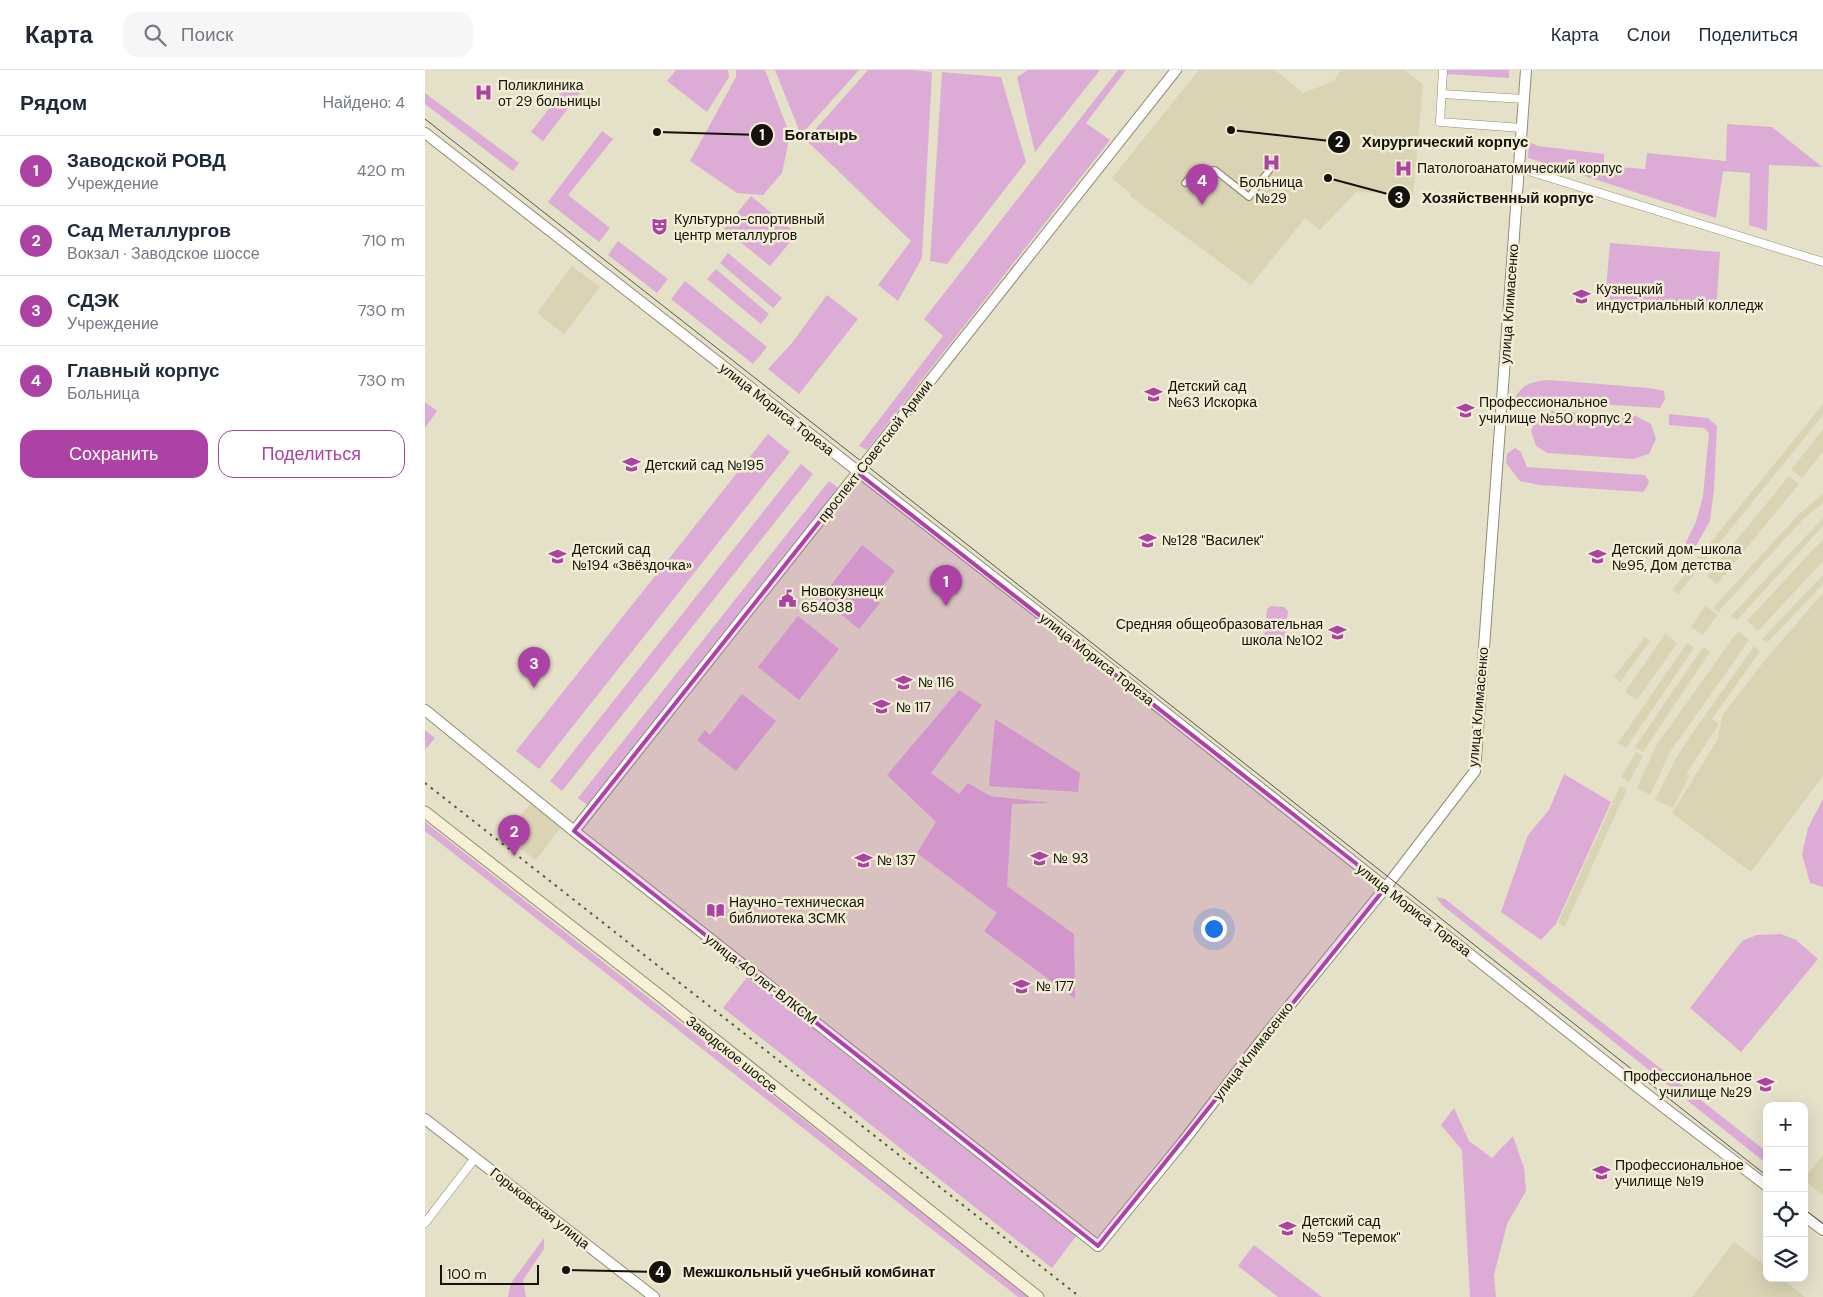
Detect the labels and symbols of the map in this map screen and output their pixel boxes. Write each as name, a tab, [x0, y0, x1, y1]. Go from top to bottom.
place label: Поликлиника от 29 больницы	[498, 76, 601, 110]
hospital icon: Поликлиника от 29 больницы	[474, 83, 494, 103]
callout: Богатырь	[750, 120, 868, 150]
text: 1	[759, 125, 765, 145]
text: Богатырь	[784, 125, 858, 145]
callout: Хирургический корпус	[1326, 127, 1538, 157]
text: 2	[1335, 132, 1344, 152]
text: Хирургический корпус	[1362, 132, 1528, 152]
hospital icon: Больница №29	[1261, 152, 1281, 172]
hospital icon: Патологоанатомический корпус	[1393, 158, 1413, 178]
place label: Патологоанатомический корпус	[1417, 159, 1622, 177]
pin: 4	[1186, 164, 1218, 205]
place label: Больница №29	[1239, 173, 1303, 207]
callout: Хозяйственный корпус	[1387, 182, 1603, 212]
text: 3	[1394, 188, 1404, 208]
text: Хозяйственный корпус	[1422, 188, 1594, 208]
place label: Культурно-спортивный центр металлургов	[674, 210, 825, 244]
theatre icon: Культурно-спортивный центр металлургов	[650, 217, 670, 237]
street label: улица Климасенко	[1496, 243, 1522, 365]
place label: Кузнецкий индустриальный колледж	[1596, 280, 1764, 314]
school or university icon: Кузнецкий индустриальный колледж	[1572, 287, 1592, 307]
street label: улица Мориса Тореза	[716, 359, 838, 460]
street label: проспект Советской Армии	[814, 376, 936, 526]
place label: Детский сад №63 Искорка	[1168, 377, 1257, 411]
school or university icon: Детский сад №63 Искорка	[1144, 384, 1164, 404]
place label: Профессиональное училище №50 корпус 2	[1479, 393, 1632, 427]
school or university icon: Профессиональное училище №50 корпус 2	[1455, 400, 1475, 420]
school or university icon: Детский сад №195	[621, 455, 641, 475]
place label: Детский сад №195	[645, 456, 764, 474]
school or university icon: №128 "Василек"	[1138, 530, 1158, 550]
place label: №128 "Василек"	[1162, 531, 1264, 549]
place label: Детский сад №194 «Звёздочка»	[572, 540, 692, 574]
place label: Детский дом-школа №95, Дом детства	[1612, 540, 1742, 574]
school or university icon: Детский сад №194 «Звёздочка»	[548, 547, 568, 567]
school or university icon: Детский дом-школа №95, Дом детства	[1588, 547, 1608, 567]
pin: 1	[930, 565, 962, 606]
place label: Новокузнецк 654038	[801, 582, 884, 616]
public building icon: Новокузнецк 654038	[777, 589, 797, 609]
street label: улица Мориса Тореза	[1036, 609, 1158, 710]
place label: Средняя общеобразовательная школа №102	[1116, 615, 1323, 649]
school or university icon: Средняя общеобразовательная школа №102	[1327, 622, 1347, 642]
street label: улица Климасенко	[1464, 646, 1492, 768]
pin: 3	[518, 647, 550, 688]
school or university icon: № 116	[894, 672, 914, 692]
place label: № 116	[918, 673, 954, 691]
school or university icon: № 117	[872, 697, 892, 717]
place label: № 117	[896, 698, 931, 716]
pin: 2	[498, 815, 530, 856]
school or university icon: № 93	[1029, 848, 1049, 868]
place label: № 93	[1053, 849, 1089, 867]
school or university icon: № 137	[853, 850, 873, 870]
place label: № 137	[877, 851, 916, 869]
street label: улица Мориса Тореза	[1353, 860, 1475, 961]
place label: Научно-техническая библиотека ЗСМК	[729, 893, 864, 927]
library icon: Научно-техническая библиотека ЗСМК	[705, 900, 725, 920]
your location	[1201, 916, 1227, 942]
street label: улица 40 лет ВЛКСМ	[701, 930, 821, 1028]
school or university icon: № 177	[1012, 976, 1032, 996]
place label: № 177	[1036, 977, 1074, 995]
street label: улица Климасенко	[1209, 998, 1297, 1104]
street label: Заводское шоссе	[683, 1012, 782, 1097]
place label: Профессиональное училище №29	[1623, 1067, 1752, 1101]
school or university icon: Профессиональное училище №29	[1756, 1074, 1776, 1094]
place label: Профессиональное училище №19	[1615, 1156, 1744, 1190]
street label: Горьковская улица	[486, 1163, 594, 1253]
school or university icon: Профессиональное училище №19	[1591, 1163, 1611, 1183]
place label: Детский сад №59 "Теремок"	[1302, 1212, 1400, 1246]
school or university icon: Детский сад №59 "Теремок"	[1278, 1219, 1298, 1239]
callout: Межшкольный учебный комбинат	[647, 1257, 945, 1287]
scale bar	[440, 1262, 539, 1285]
text: 4	[655, 1262, 665, 1282]
text: Межшкольный учебный комбинат	[683, 1262, 935, 1282]

